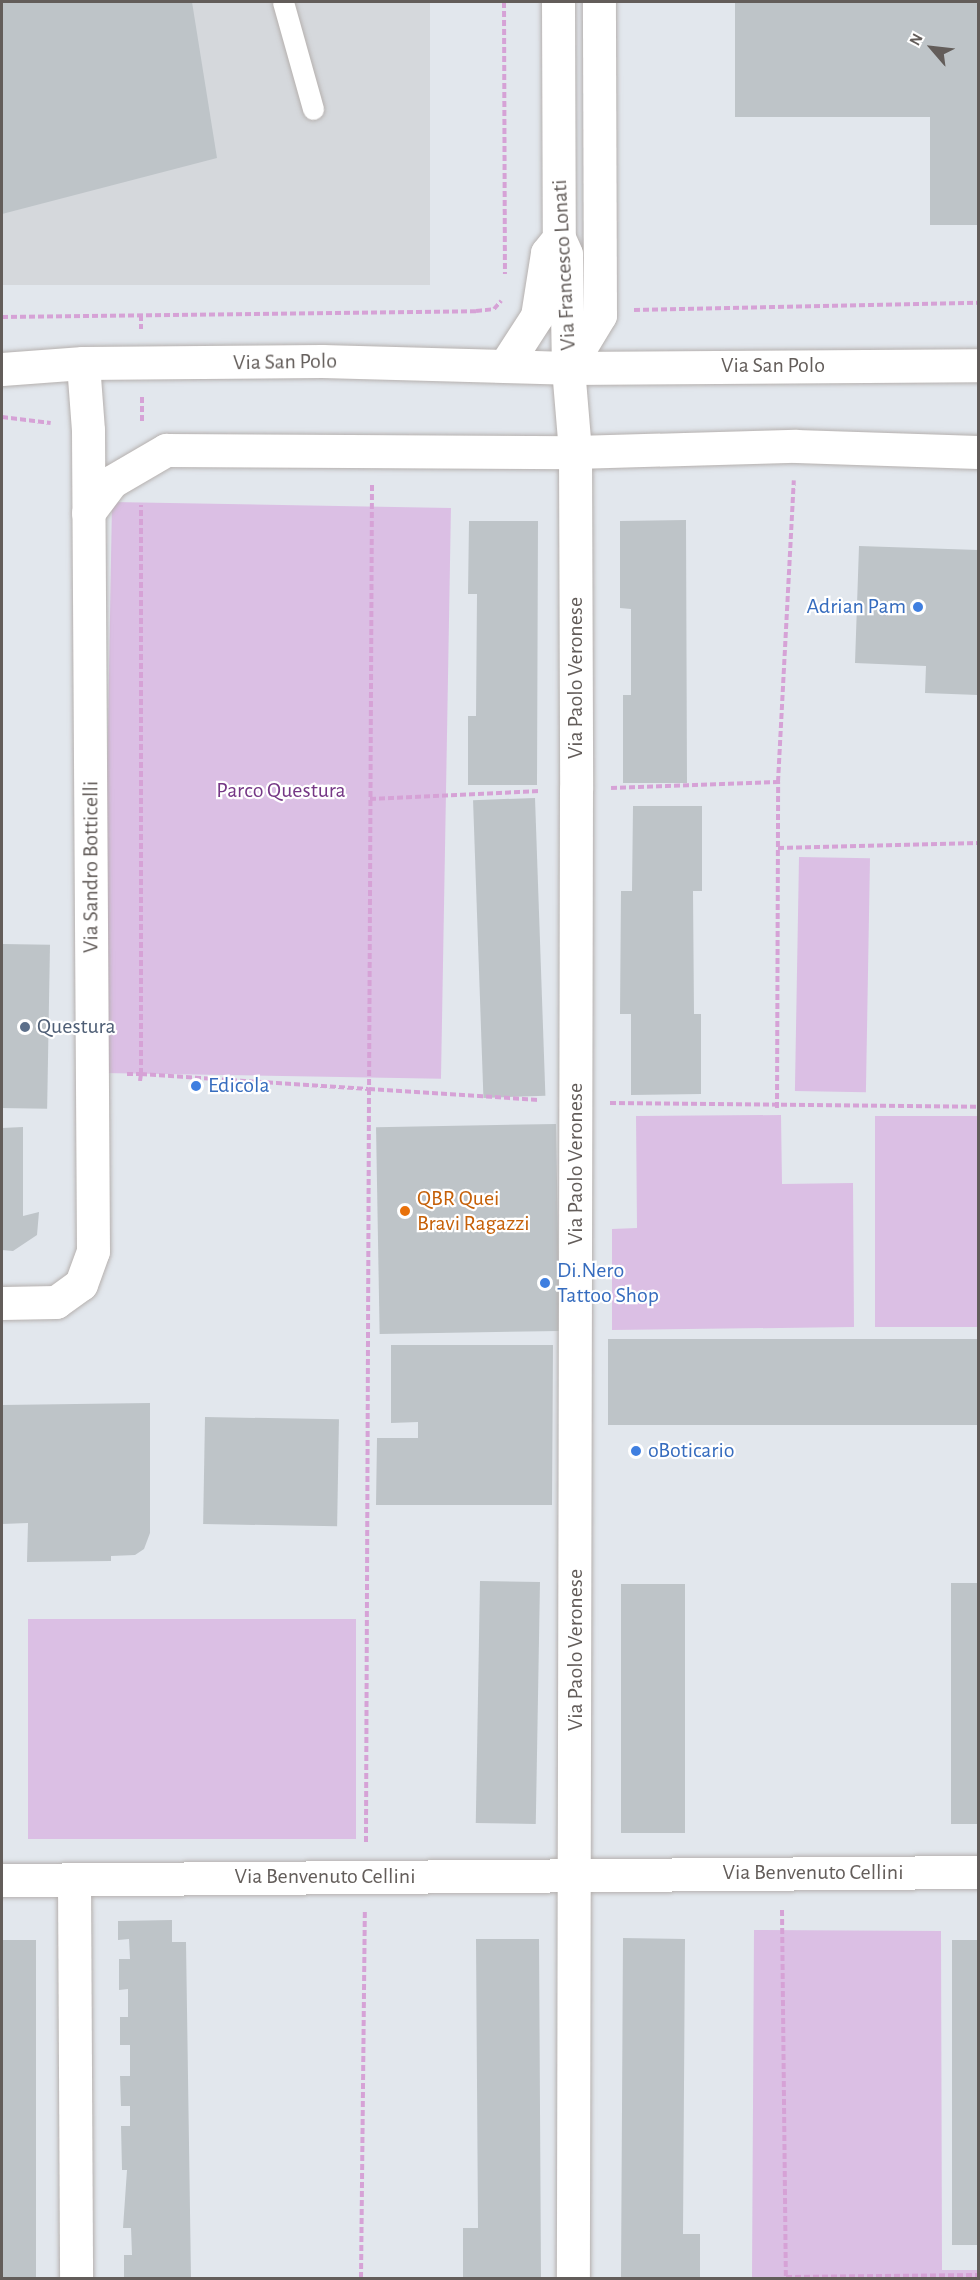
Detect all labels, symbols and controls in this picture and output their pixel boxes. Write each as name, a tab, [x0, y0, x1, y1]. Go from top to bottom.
north arrow	[902, 18, 962, 78]
text: N	[906, 31, 926, 48]
street label: Via Francesco Lonati	[546, 179, 582, 351]
street label: Via San Polo	[233, 348, 337, 376]
street label: Via San Polo	[721, 353, 825, 379]
place label: Adrian Pam	[807, 594, 906, 620]
street label: Via Paolo Veronese	[563, 597, 589, 759]
marker: Adrian Pam	[911, 600, 925, 614]
park label: Parco Questura	[216, 778, 346, 804]
street label: Via Sandro Botticelli	[78, 781, 104, 953]
place label: Questura	[37, 1014, 116, 1040]
marker: Questura	[18, 1020, 32, 1034]
place label: Edicola	[208, 1073, 270, 1099]
marker: Edicola	[189, 1079, 203, 1093]
street label: Via Paolo Veronese	[563, 1083, 589, 1245]
place label: QBR Quei Bravi Ragazzi	[417, 1185, 530, 1236]
marker: QBR Quei Bravi Ragazzi	[398, 1204, 412, 1218]
place label: Di.Nero Tattoo Shop	[557, 1257, 659, 1308]
marker: Di.Nero Tattoo Shop	[538, 1276, 552, 1290]
place label: oBoticario	[648, 1438, 735, 1464]
marker: oBoticario	[629, 1444, 643, 1458]
street label: Via Paolo Veronese	[563, 1569, 589, 1731]
street label: Via Benvenuto Cellini	[722, 1860, 904, 1886]
street label: Via Benvenuto Cellini	[234, 1864, 416, 1890]

